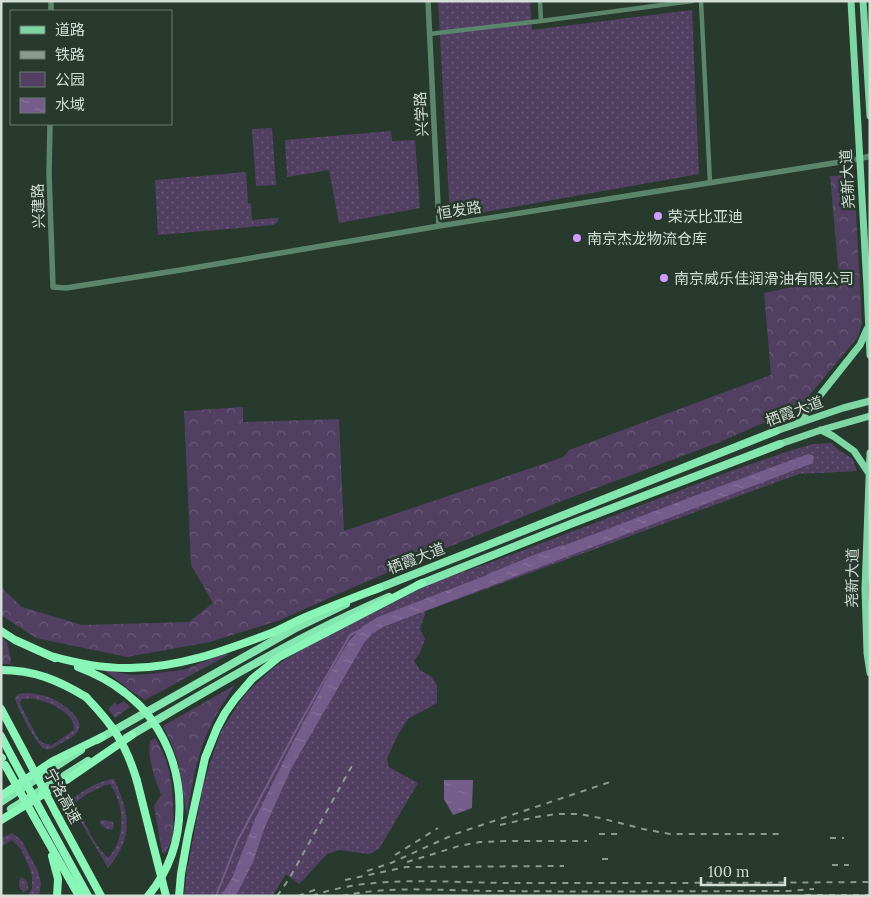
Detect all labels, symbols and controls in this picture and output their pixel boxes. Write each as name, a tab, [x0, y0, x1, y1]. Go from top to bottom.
legend	[10, 10, 172, 125]
text: 道路	[55, 20, 85, 39]
text: 铁路	[55, 45, 85, 64]
text: 公园	[55, 70, 85, 89]
street label: 兴学路	[410, 91, 432, 137]
text: 水域	[55, 95, 85, 114]
street label: 尧新大道	[836, 149, 858, 209]
street label: 兴建路	[28, 183, 48, 229]
street label: 恒发路	[435, 197, 483, 223]
place label: 荣沃比亚迪	[668, 207, 743, 226]
marker: 荣沃比亚迪	[652, 210, 664, 222]
place label: 南京杰龙物流仓库	[587, 229, 707, 248]
marker: 南京杰龙物流仓库	[571, 232, 583, 244]
place label: 南京威乐佳润滑油有限公司	[674, 269, 854, 288]
marker: 南京威乐佳润滑油有限公司	[658, 272, 670, 284]
street label: 栖霞大道	[763, 392, 825, 430]
street label: 栖霞大道	[385, 538, 447, 578]
street label: 尧新大道	[842, 548, 862, 608]
street label: 宁洛高速	[41, 765, 85, 827]
scale bar	[701, 854, 785, 886]
text: 100 m	[708, 862, 749, 881]

